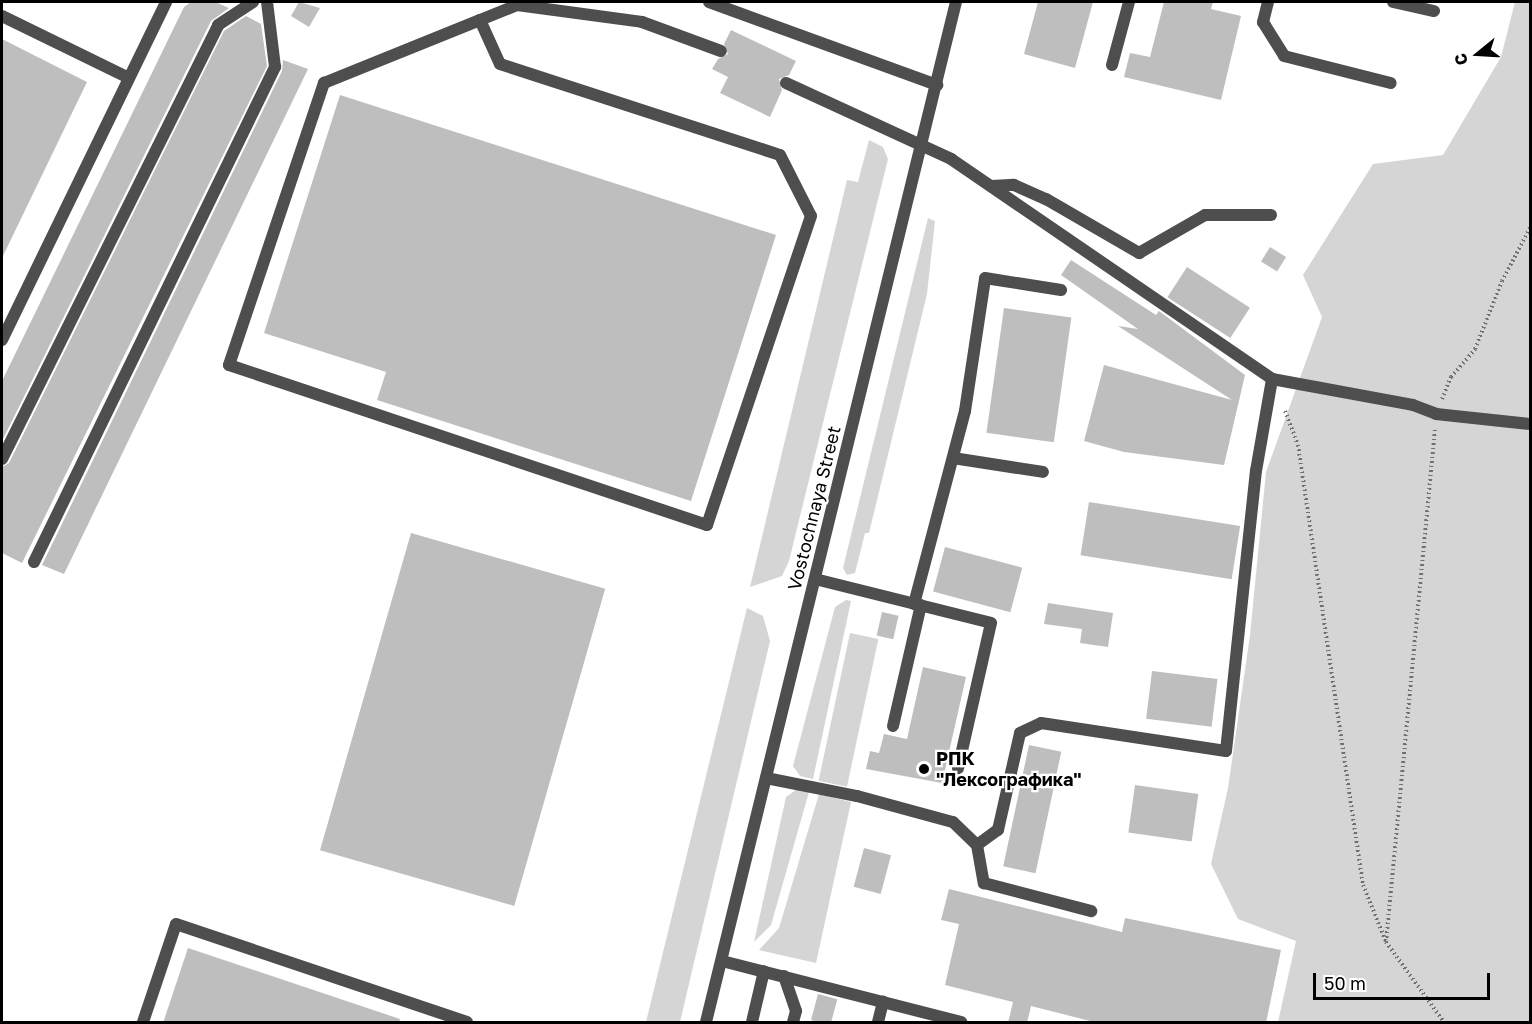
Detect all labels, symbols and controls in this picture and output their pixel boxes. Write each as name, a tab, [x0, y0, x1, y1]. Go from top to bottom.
north arrow	[1448, 24, 1508, 84]
text: С	[1450, 51, 1472, 68]
street label: Vostochnaya Street	[783, 424, 845, 592]
place label: РПК "Лексографика"	[936, 748, 1082, 790]
marker: РПК "Лексографика"	[917, 762, 931, 776]
scale bar	[1316, 961, 1493, 999]
text: 50 m	[1324, 972, 1366, 994]

